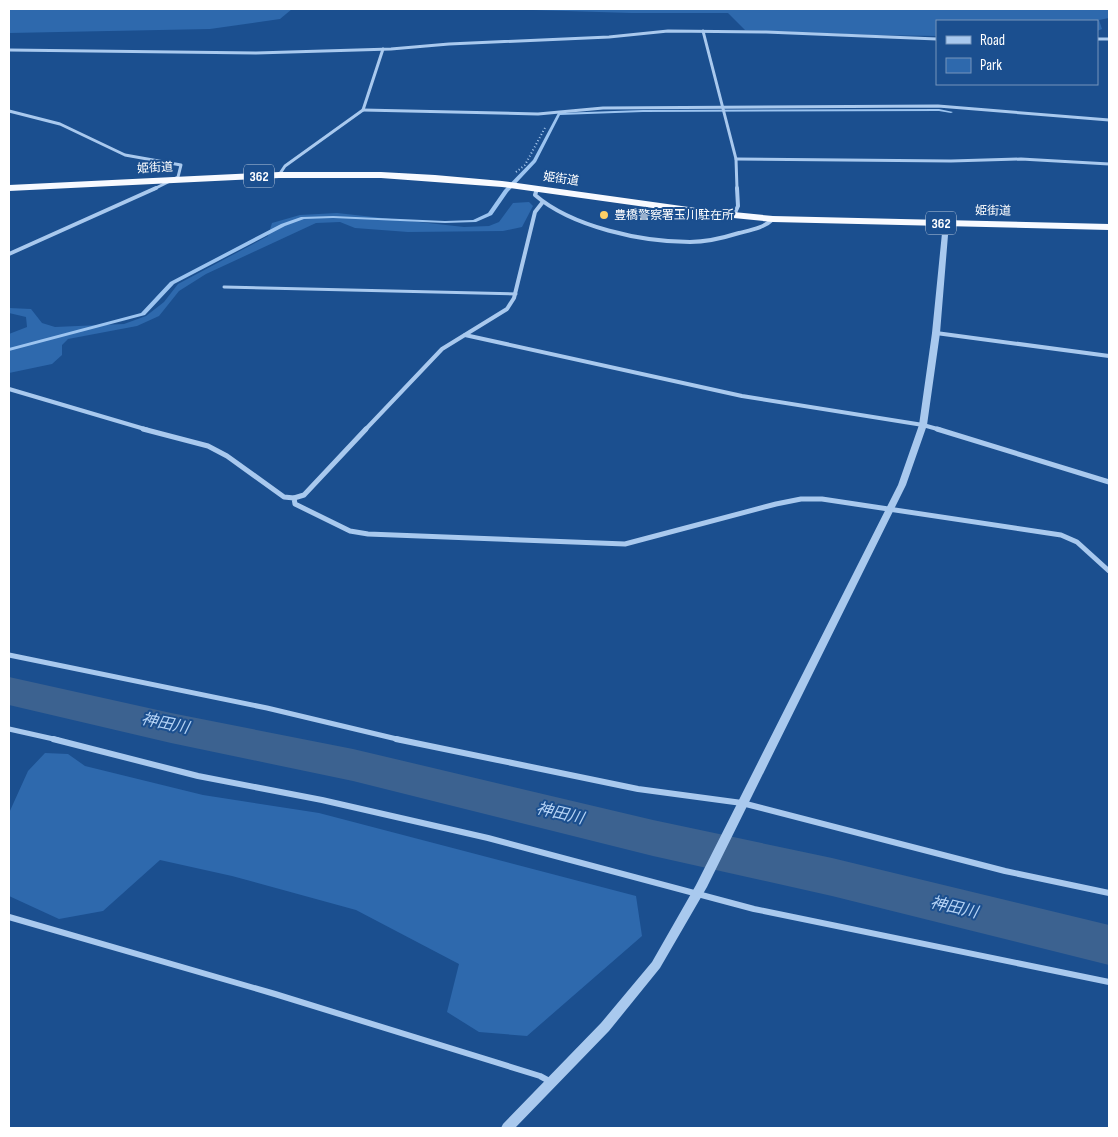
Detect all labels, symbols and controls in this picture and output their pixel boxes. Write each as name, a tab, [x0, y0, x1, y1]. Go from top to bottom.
legend	[936, 20, 1098, 85]
text: Road	[980, 31, 1005, 50]
text: Park	[980, 56, 1002, 75]
street label: 姫街道	[137, 160, 173, 176]
road number: 362	[244, 165, 274, 188]
street label: 姫街道	[542, 169, 580, 189]
street label: 姫街道	[975, 203, 1011, 219]
place label: 豊橋警察署玉川駐在所	[614, 208, 734, 223]
marker: 豊橋警察署玉川駐在所	[598, 209, 610, 221]
road number: 362	[926, 212, 956, 234]
water label: 神田川	[140, 710, 192, 739]
water label: 神田川	[534, 799, 587, 829]
water label: 神田川	[928, 893, 981, 923]

